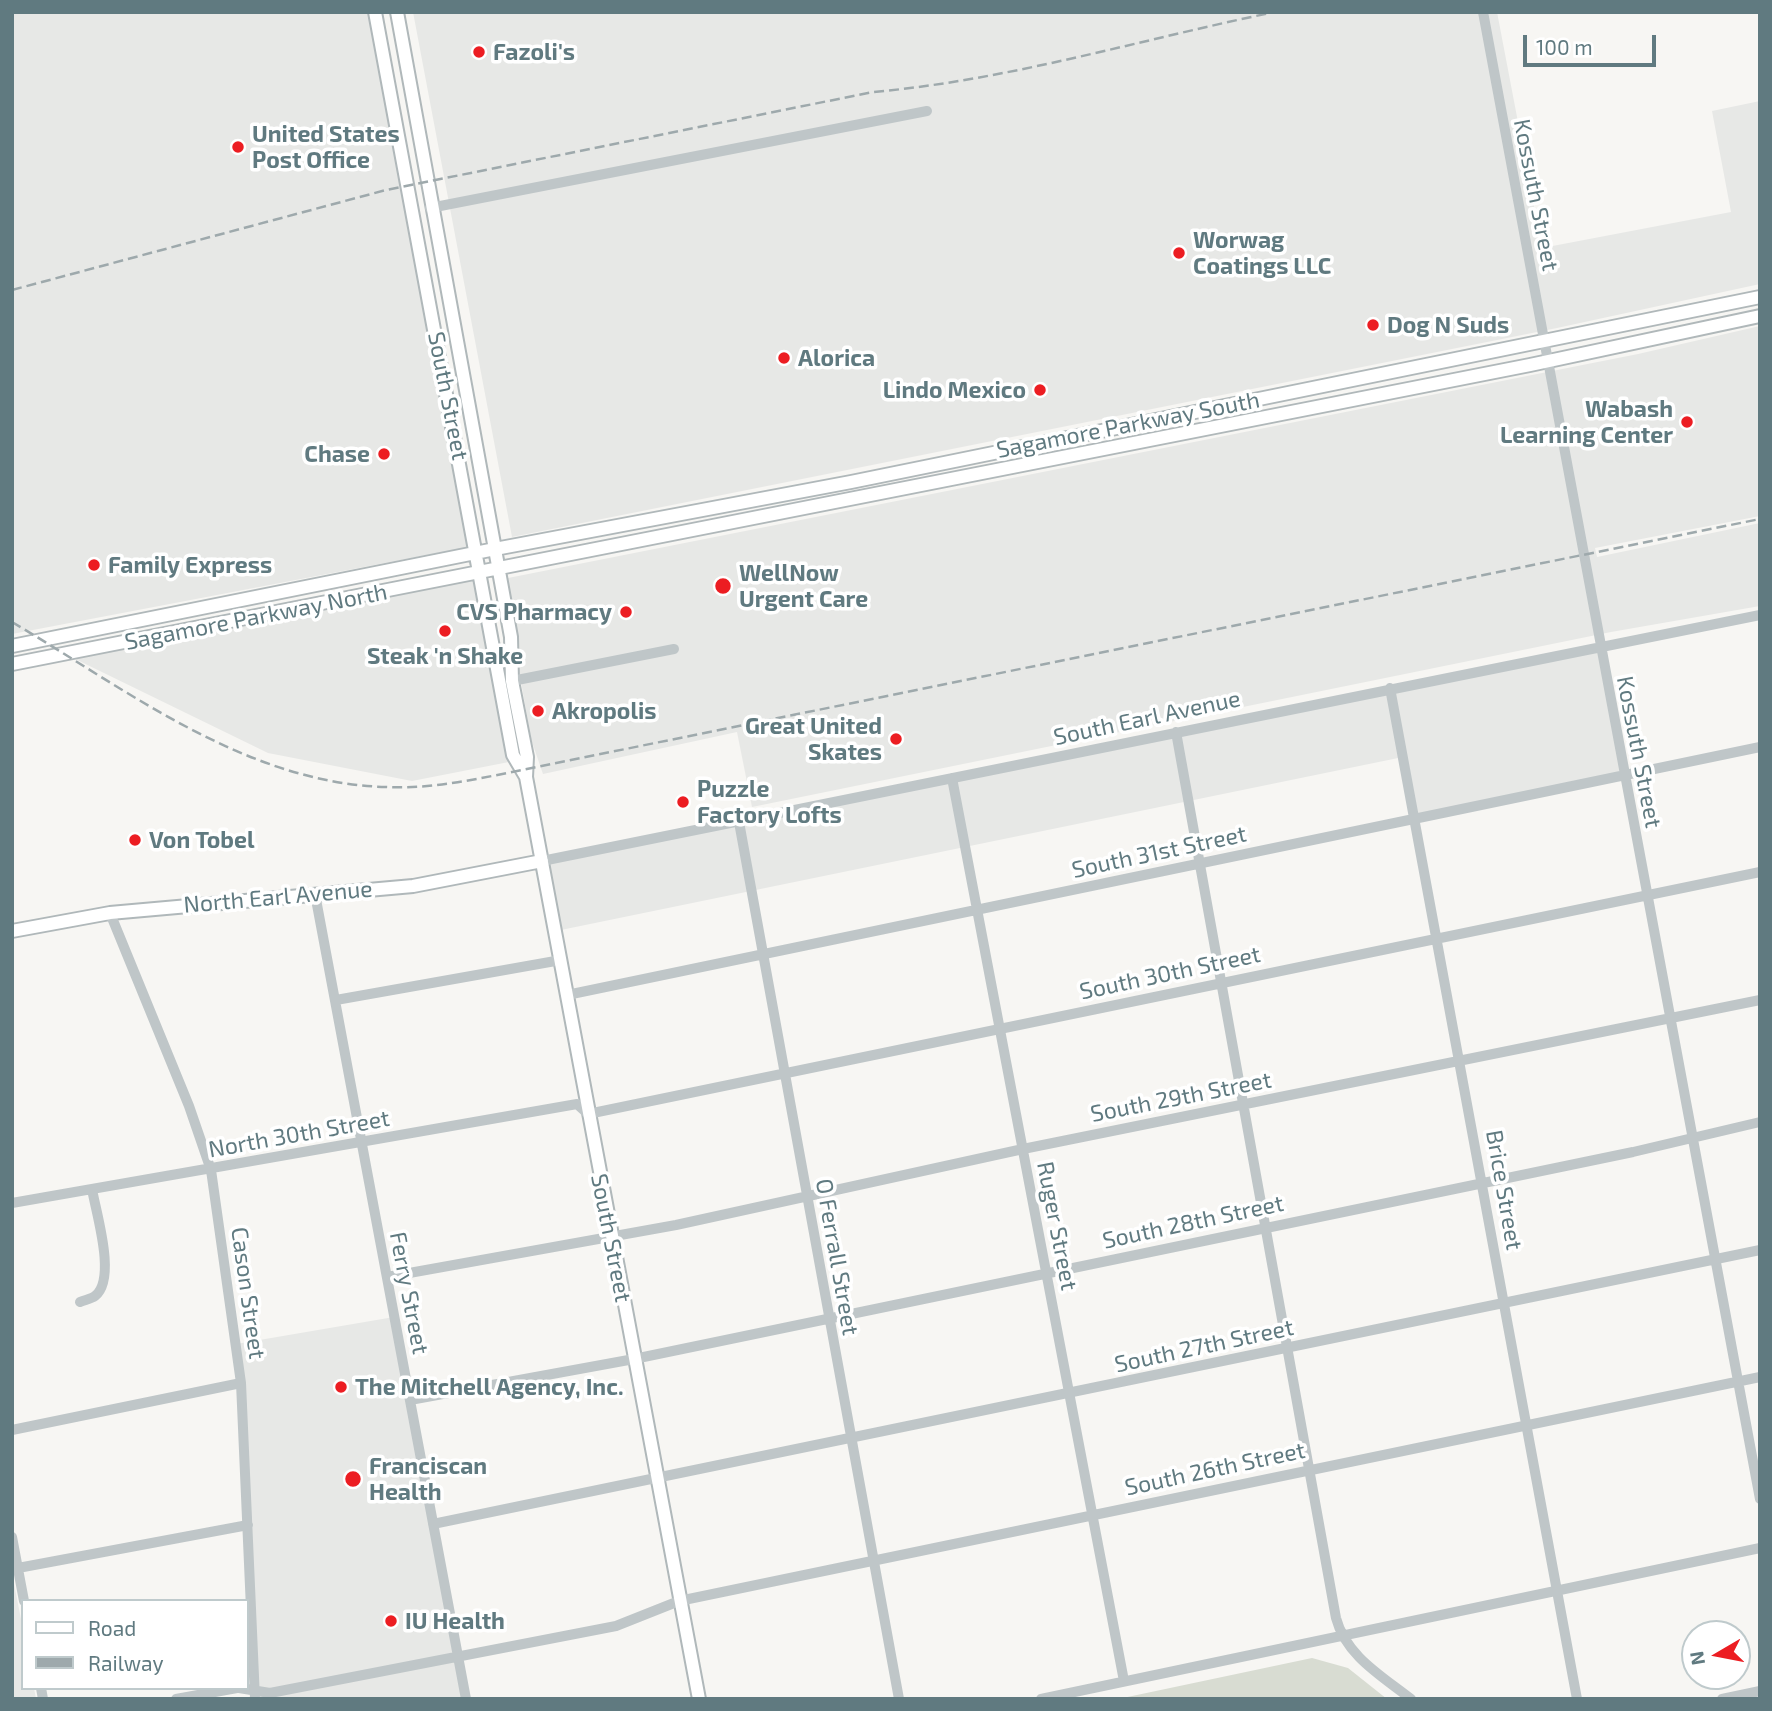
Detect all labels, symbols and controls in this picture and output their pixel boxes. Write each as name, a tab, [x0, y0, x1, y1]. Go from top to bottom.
scale bar	[1527, 21, 1660, 65]
text: 100 m	[1536, 34, 1593, 59]
place label: Fazoli's	[493, 38, 575, 66]
marker: Fazoli's	[471, 44, 487, 60]
street label: Kossuth Street	[1508, 117, 1564, 273]
place label: United States Post Office	[252, 120, 400, 174]
marker: United States Post Office	[230, 139, 246, 155]
place label: Worwag Coatings LLC	[1193, 226, 1331, 280]
marker: Worwag Coatings LLC	[1171, 245, 1187, 261]
place label: Dog N Suds	[1387, 311, 1509, 339]
marker: Dog N Suds	[1365, 317, 1381, 333]
street label: South Street	[422, 329, 474, 463]
place label: Alorica	[798, 344, 875, 372]
marker: Alorica	[776, 350, 792, 366]
place label: Lindo Mexico	[883, 376, 1026, 404]
marker: Lindo Mexico	[1032, 382, 1048, 398]
street label: Sagamore Parkway South	[994, 386, 1262, 464]
place label: Wabash Learning Center	[1500, 395, 1673, 449]
marker: Wabash Learning Center	[1679, 414, 1695, 430]
place label: Chase	[304, 440, 370, 468]
marker: Chase	[376, 446, 392, 462]
place label: Family Express	[108, 551, 272, 579]
marker: Family Express	[86, 557, 102, 573]
place label: WellNow Urgent Care	[739, 559, 868, 613]
marker: WellNow Urgent Care	[713, 576, 733, 596]
street label: Sagamore Parkway North	[122, 578, 390, 656]
place label: CVS Pharmacy	[456, 598, 612, 626]
marker: CVS Pharmacy	[618, 604, 634, 620]
marker: Steak 'n Shake	[437, 623, 453, 639]
place label: Steak 'n Shake	[367, 642, 523, 670]
street label: Kossuth Street	[1611, 674, 1667, 830]
street label: South Earl Avenue	[1051, 685, 1243, 751]
place label: Akropolis	[552, 697, 657, 725]
marker: Akropolis	[530, 703, 546, 719]
place label: Great United Skates	[745, 712, 882, 766]
marker: Great United Skates	[888, 731, 904, 747]
place label: Puzzle Factory Lofts	[697, 775, 842, 829]
marker: Puzzle Factory Lofts	[675, 794, 691, 810]
street label: South 31st Street	[1069, 820, 1249, 884]
place label: Von Tobel	[149, 826, 255, 854]
marker: Von Tobel	[127, 832, 143, 848]
street label: North Earl Avenue	[182, 875, 374, 919]
street label: South 30th Street	[1077, 940, 1263, 1006]
street label: South 29th Street	[1088, 1066, 1274, 1128]
street label: North 30th Street	[206, 1104, 392, 1164]
street label: Brice Street	[1480, 1128, 1528, 1252]
street label: Ruger Street	[1031, 1159, 1083, 1293]
street label: South Street	[585, 1171, 637, 1305]
street label: O Ferrall Street	[810, 1176, 864, 1338]
street label: South 28th Street	[1100, 1189, 1286, 1255]
street label: Cason Street	[225, 1225, 271, 1361]
street label: Ferry Street	[384, 1229, 434, 1357]
street label: South 27th Street	[1112, 1314, 1296, 1378]
place label: The Mitchell Agency, Inc.	[355, 1373, 623, 1401]
marker: The Mitchell Agency, Inc.	[333, 1379, 349, 1395]
street label: South 26th Street	[1122, 1436, 1308, 1502]
place label: Franciscan Health	[369, 1452, 487, 1506]
marker: Franciscan Health	[343, 1469, 363, 1489]
legend	[21, 1599, 248, 1690]
place label: IU Health	[405, 1607, 505, 1635]
marker: IU Health	[383, 1613, 399, 1629]
text: Road	[88, 1615, 136, 1640]
north arrow	[1681, 1620, 1751, 1690]
text: Railway	[88, 1650, 164, 1675]
text: N	[1684, 1650, 1709, 1667]

